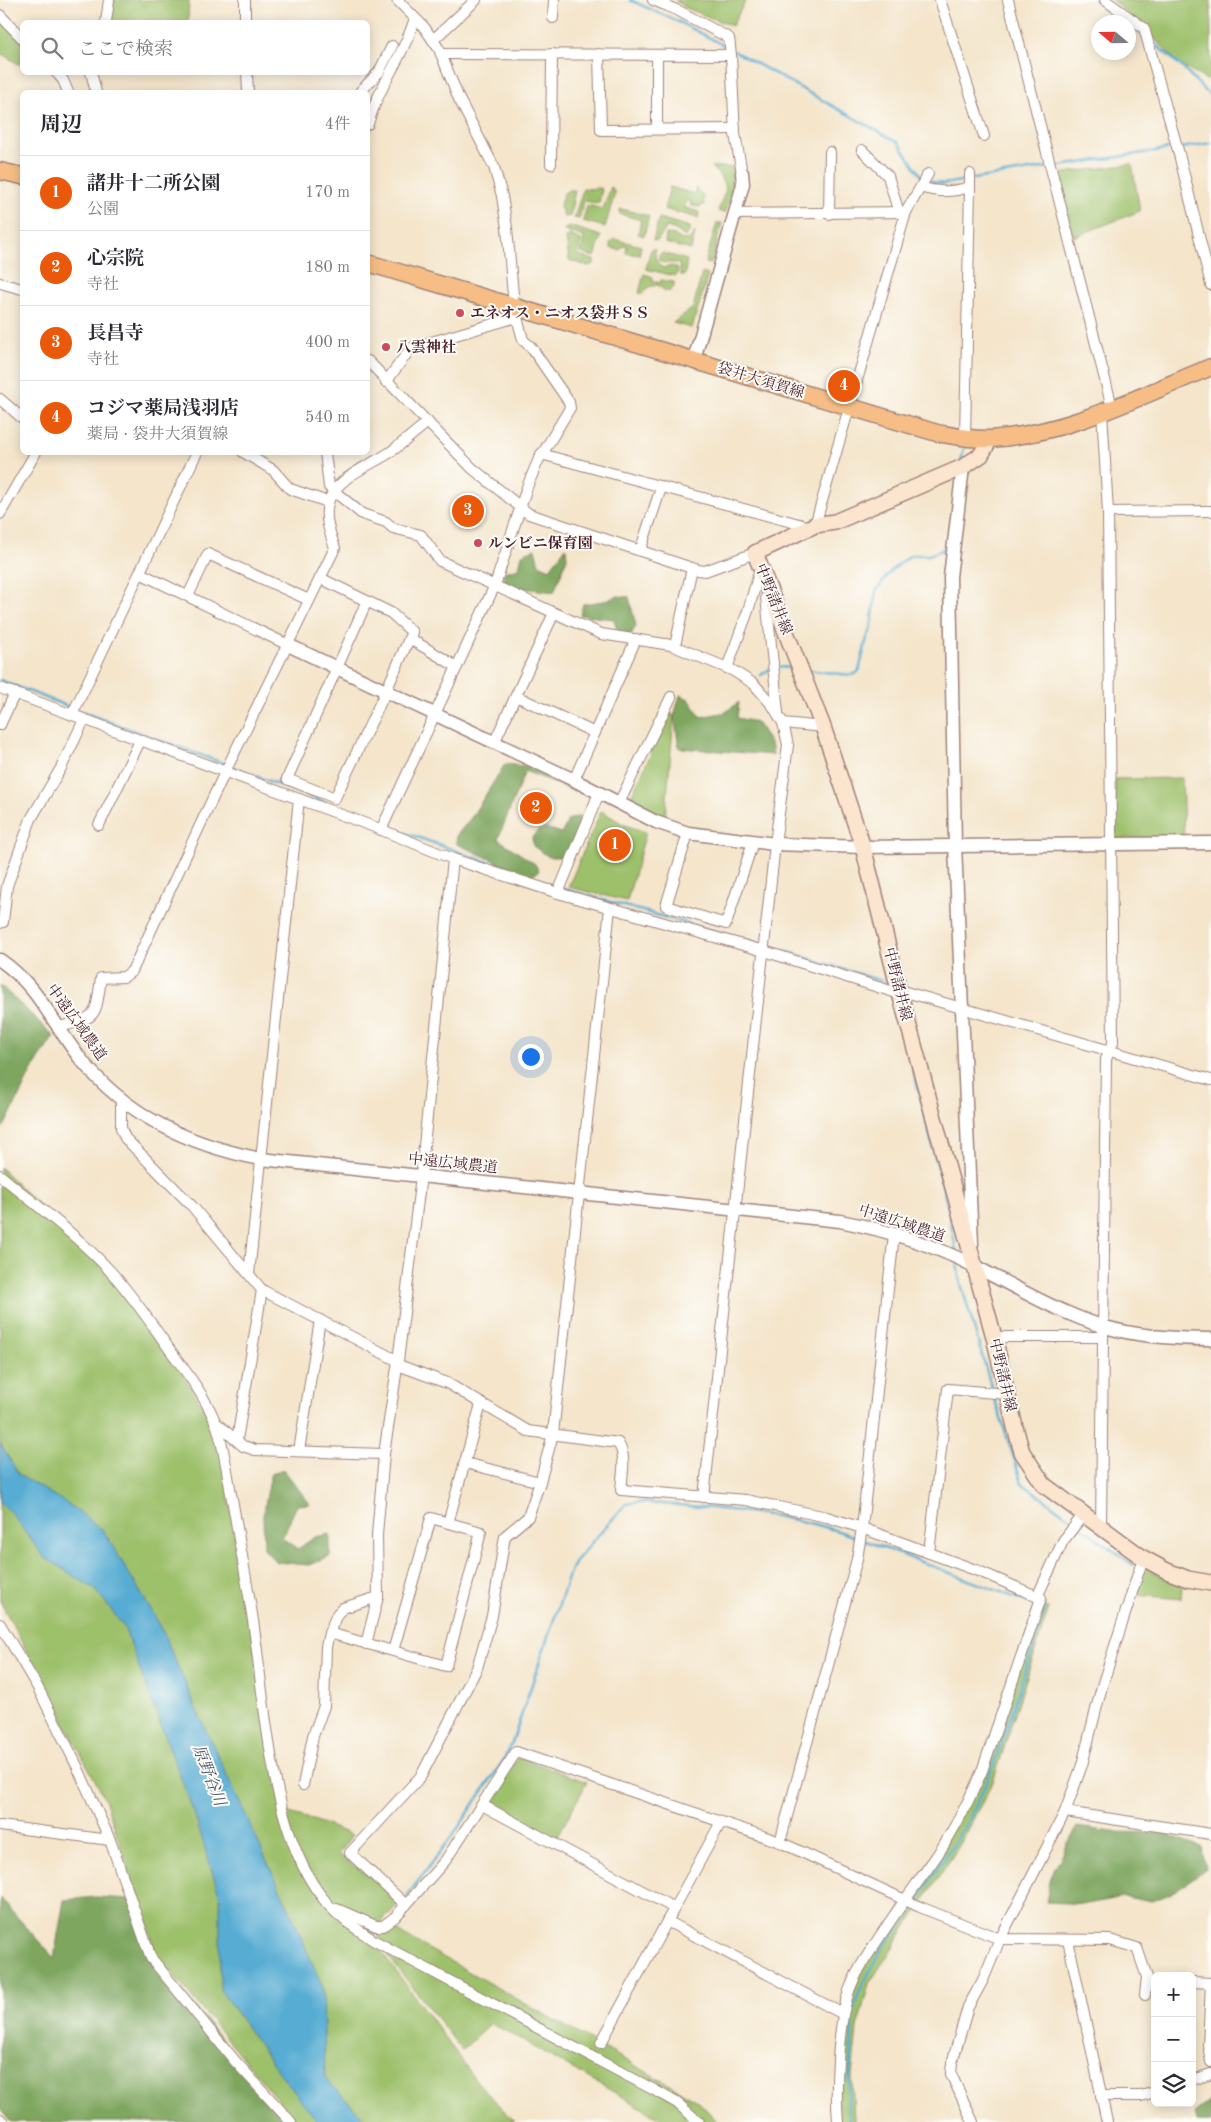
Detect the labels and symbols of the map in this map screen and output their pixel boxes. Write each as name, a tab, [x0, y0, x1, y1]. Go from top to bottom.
north arrow	[1091, 15, 1136, 60]
place label: エネオス・ニオス袋井ＳＳ	[470, 304, 650, 322]
marker: エネオス・ニオス袋井ＳＳ	[454, 307, 466, 319]
place label: 八雲神社	[396, 339, 456, 356]
marker: 八雲神社	[380, 341, 392, 353]
street label: 袋井大須賀線	[715, 358, 807, 402]
pin: 4	[828, 367, 860, 405]
pin: 3	[452, 492, 484, 530]
place label: ルンビニ保育園	[488, 535, 593, 552]
marker: ルンビニ保育園	[472, 537, 484, 549]
street label: 中野諸井線	[752, 561, 795, 637]
pin: 2	[520, 789, 552, 827]
pin: 1	[599, 826, 631, 864]
street label: 中野諸井線	[880, 946, 915, 1023]
street label: 中遠広域農道	[43, 981, 110, 1064]
your location	[518, 1044, 544, 1070]
street label: 中遠広域農道	[407, 1150, 499, 1177]
street label: 中遠広域農道	[856, 1201, 947, 1245]
street label: 中野諸井線	[986, 1337, 1019, 1414]
water label: 原野谷川	[189, 1742, 230, 1810]

